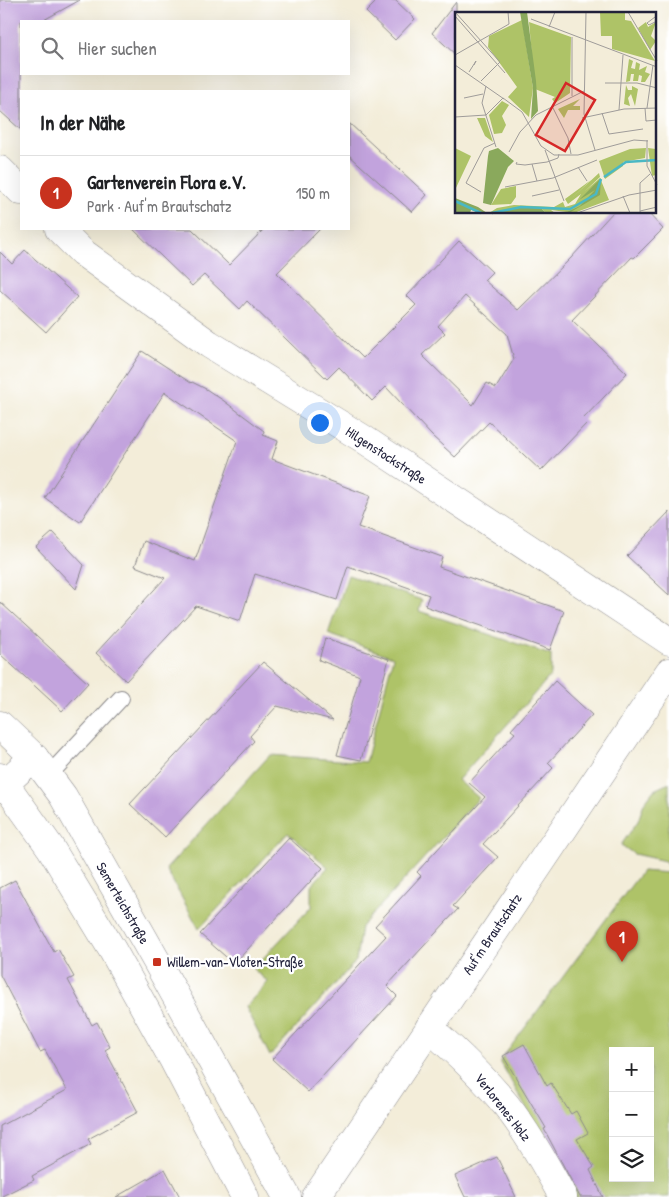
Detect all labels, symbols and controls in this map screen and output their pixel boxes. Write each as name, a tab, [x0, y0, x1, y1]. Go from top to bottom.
inset map	[455, 12, 656, 214]
search box	[20, 20, 350, 75]
icon: search	[38, 34, 66, 62]
text: Hier suchen	[78, 35, 157, 61]
text: In der Nähe	[40, 108, 125, 137]
text: Gartenverein Flora e.V.	[87, 169, 246, 195]
text: 1	[53, 182, 59, 204]
text: 150 m	[296, 182, 330, 204]
text: Park · Auf'm Brautschatz	[87, 195, 232, 217]
your location	[307, 410, 333, 436]
street label: Hilgenstockstraße	[342, 421, 431, 489]
street label: Semerteichstraße	[91, 858, 155, 948]
street label: Auf'm Brautschatz	[457, 889, 526, 978]
pin: 1	[606, 921, 638, 962]
place label: Willem-van-Vloten-Straße	[167, 952, 304, 972]
marker: Willem-van-Vloten-Straße	[151, 956, 163, 968]
map controls	[609, 1047, 654, 1182]
button: +	[609, 1047, 654, 1092]
street label: Verlorenes Holz	[471, 1069, 536, 1145]
button: −	[609, 1092, 654, 1137]
button: layers	[609, 1137, 654, 1182]

